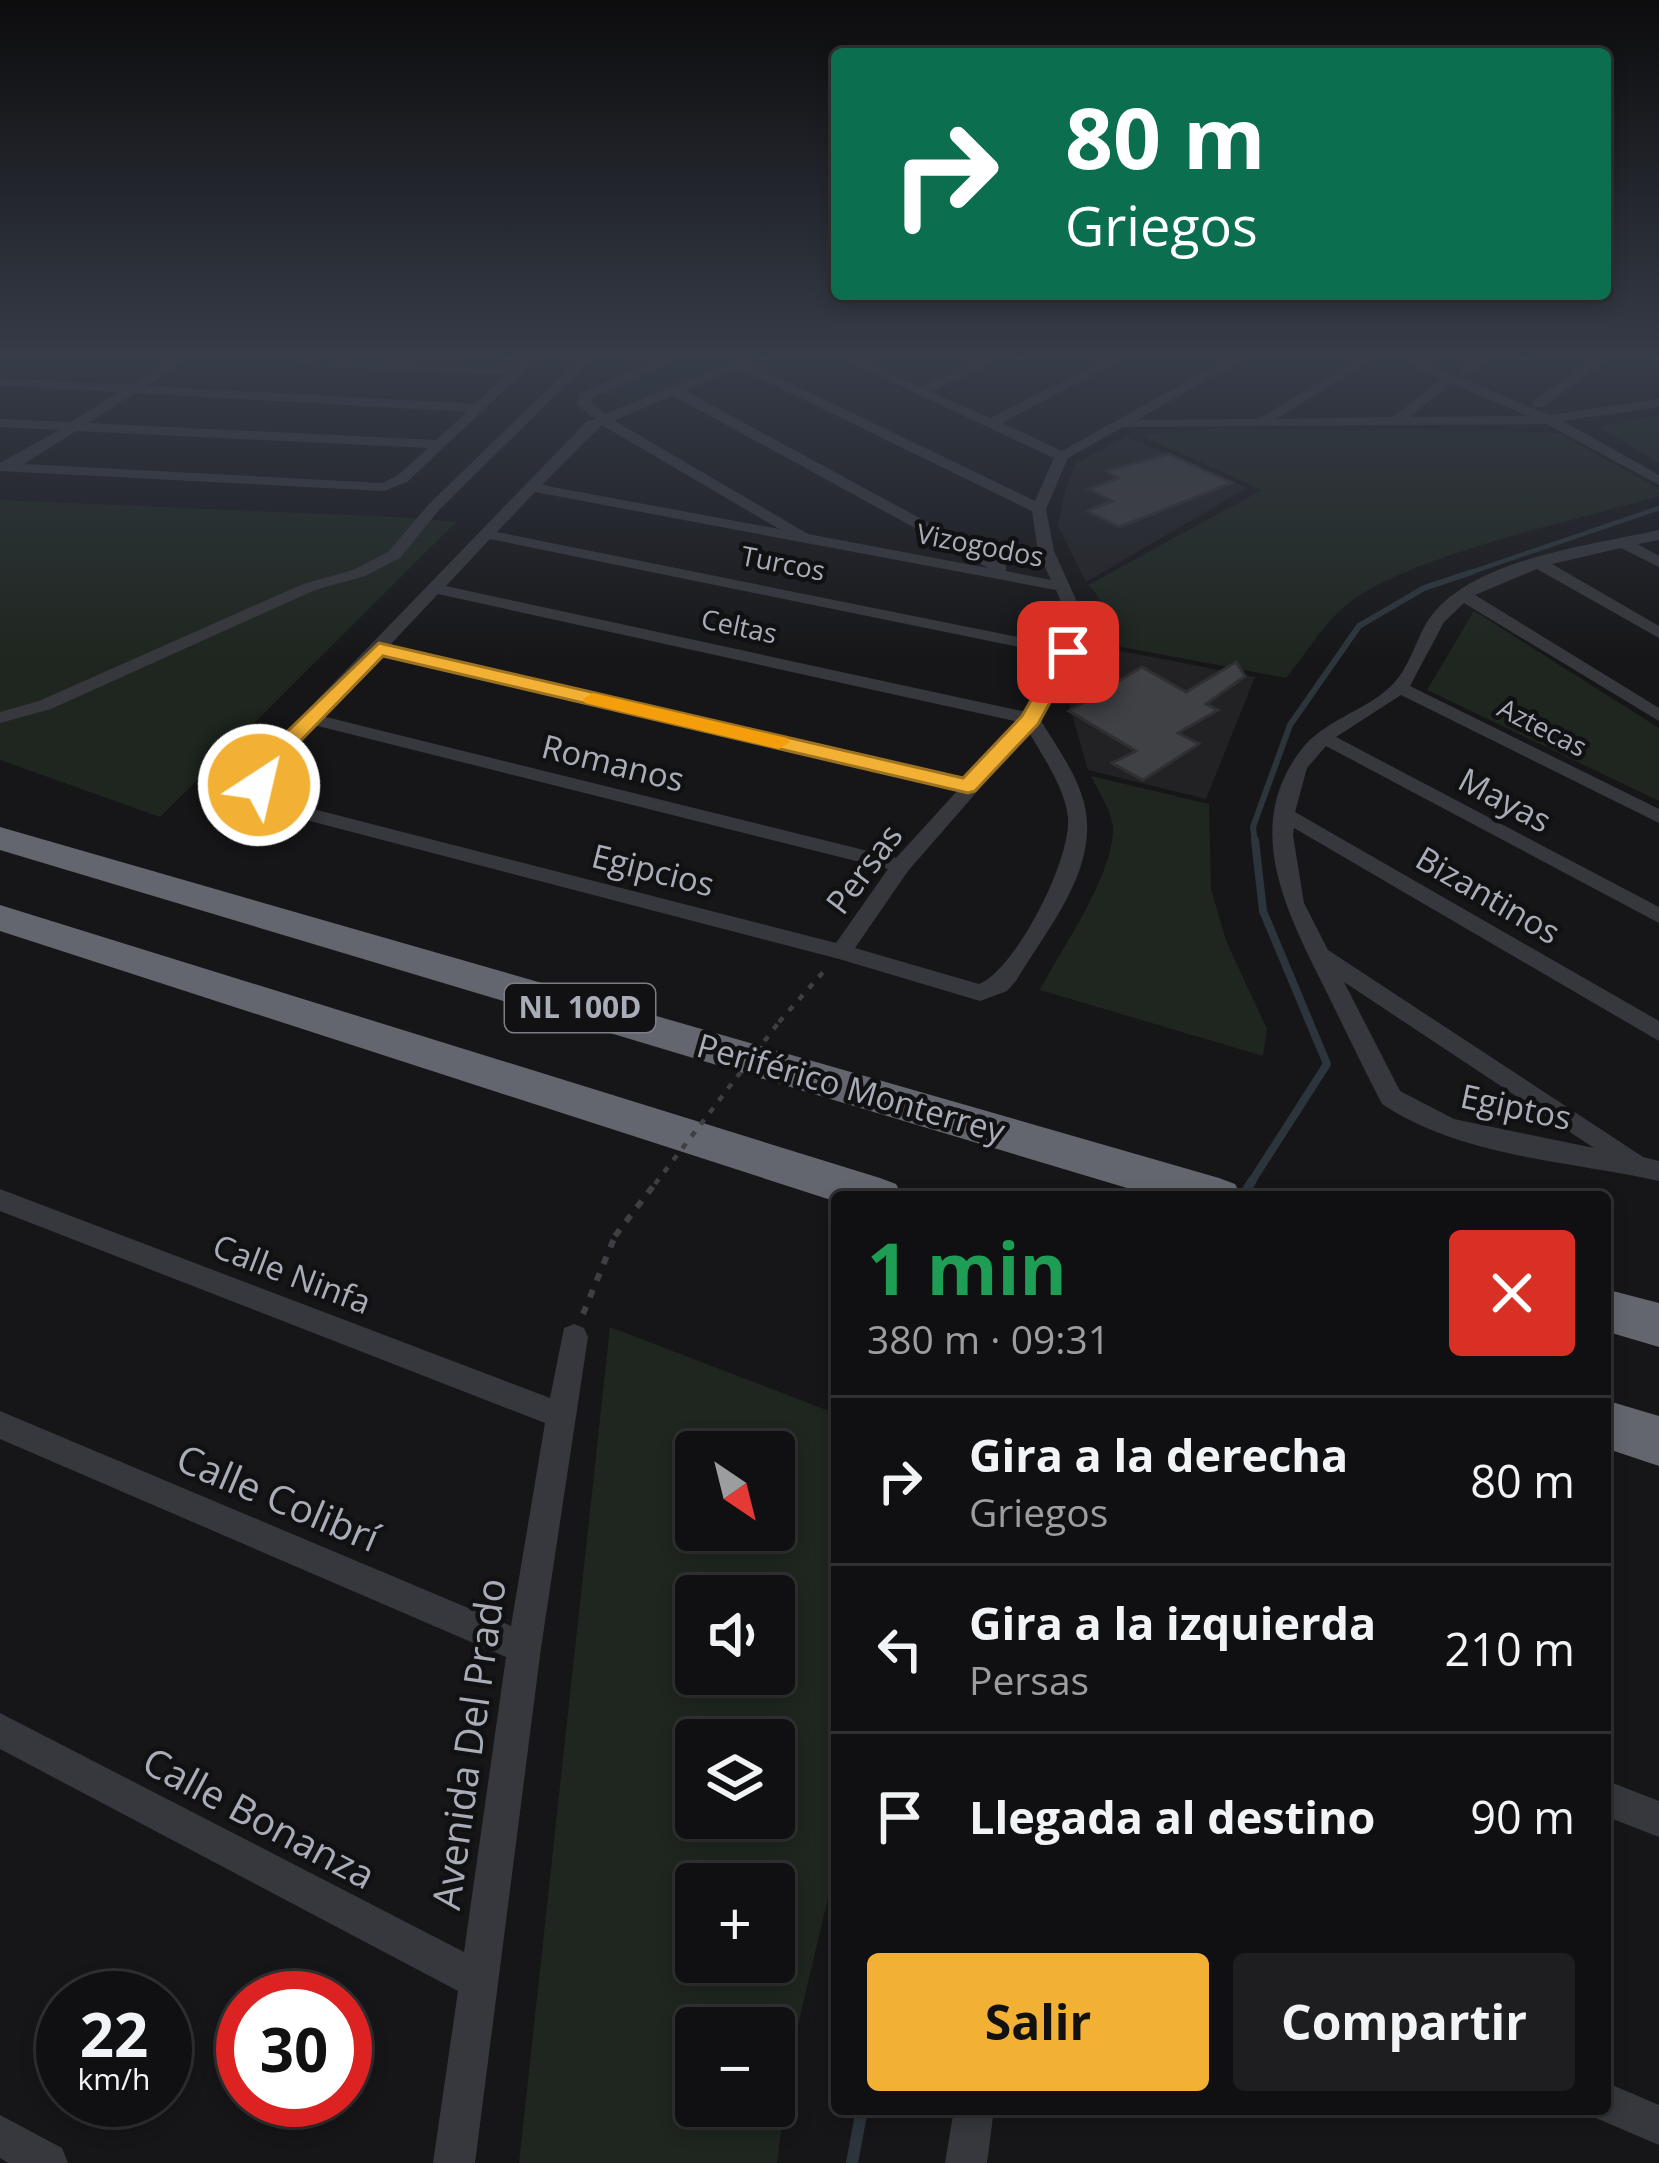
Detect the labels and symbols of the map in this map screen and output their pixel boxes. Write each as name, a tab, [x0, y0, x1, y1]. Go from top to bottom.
street label: Vizogodos	[914, 514, 1047, 575]
street label: Turcos	[738, 536, 828, 589]
street label: Celtas	[698, 599, 781, 652]
pin	[1017, 601, 1119, 703]
street label: Aztecas	[1492, 689, 1594, 765]
position arrow	[196, 722, 322, 848]
street label: Romanos	[537, 723, 689, 802]
street label: Mayas	[1451, 757, 1559, 843]
street label: Persas	[815, 815, 912, 923]
street label: Egipcios	[587, 833, 719, 906]
street label: Bizantinos	[1408, 835, 1569, 954]
road number: NL 100D	[505, 984, 655, 1032]
street label: Periférico Monterrey	[692, 1022, 1011, 1153]
street label: Egiptos	[1457, 1073, 1576, 1140]
street label: Calle Ninfa	[207, 1223, 378, 1324]
street label: Calle Colibrí	[169, 1430, 389, 1564]
north arrow	[675, 1431, 795, 1551]
street label: Avenida Del Prado	[418, 1575, 517, 1913]
street label: Calle Bonanza	[134, 1733, 385, 1900]
speed limit sign: 30	[216, 1971, 372, 2127]

